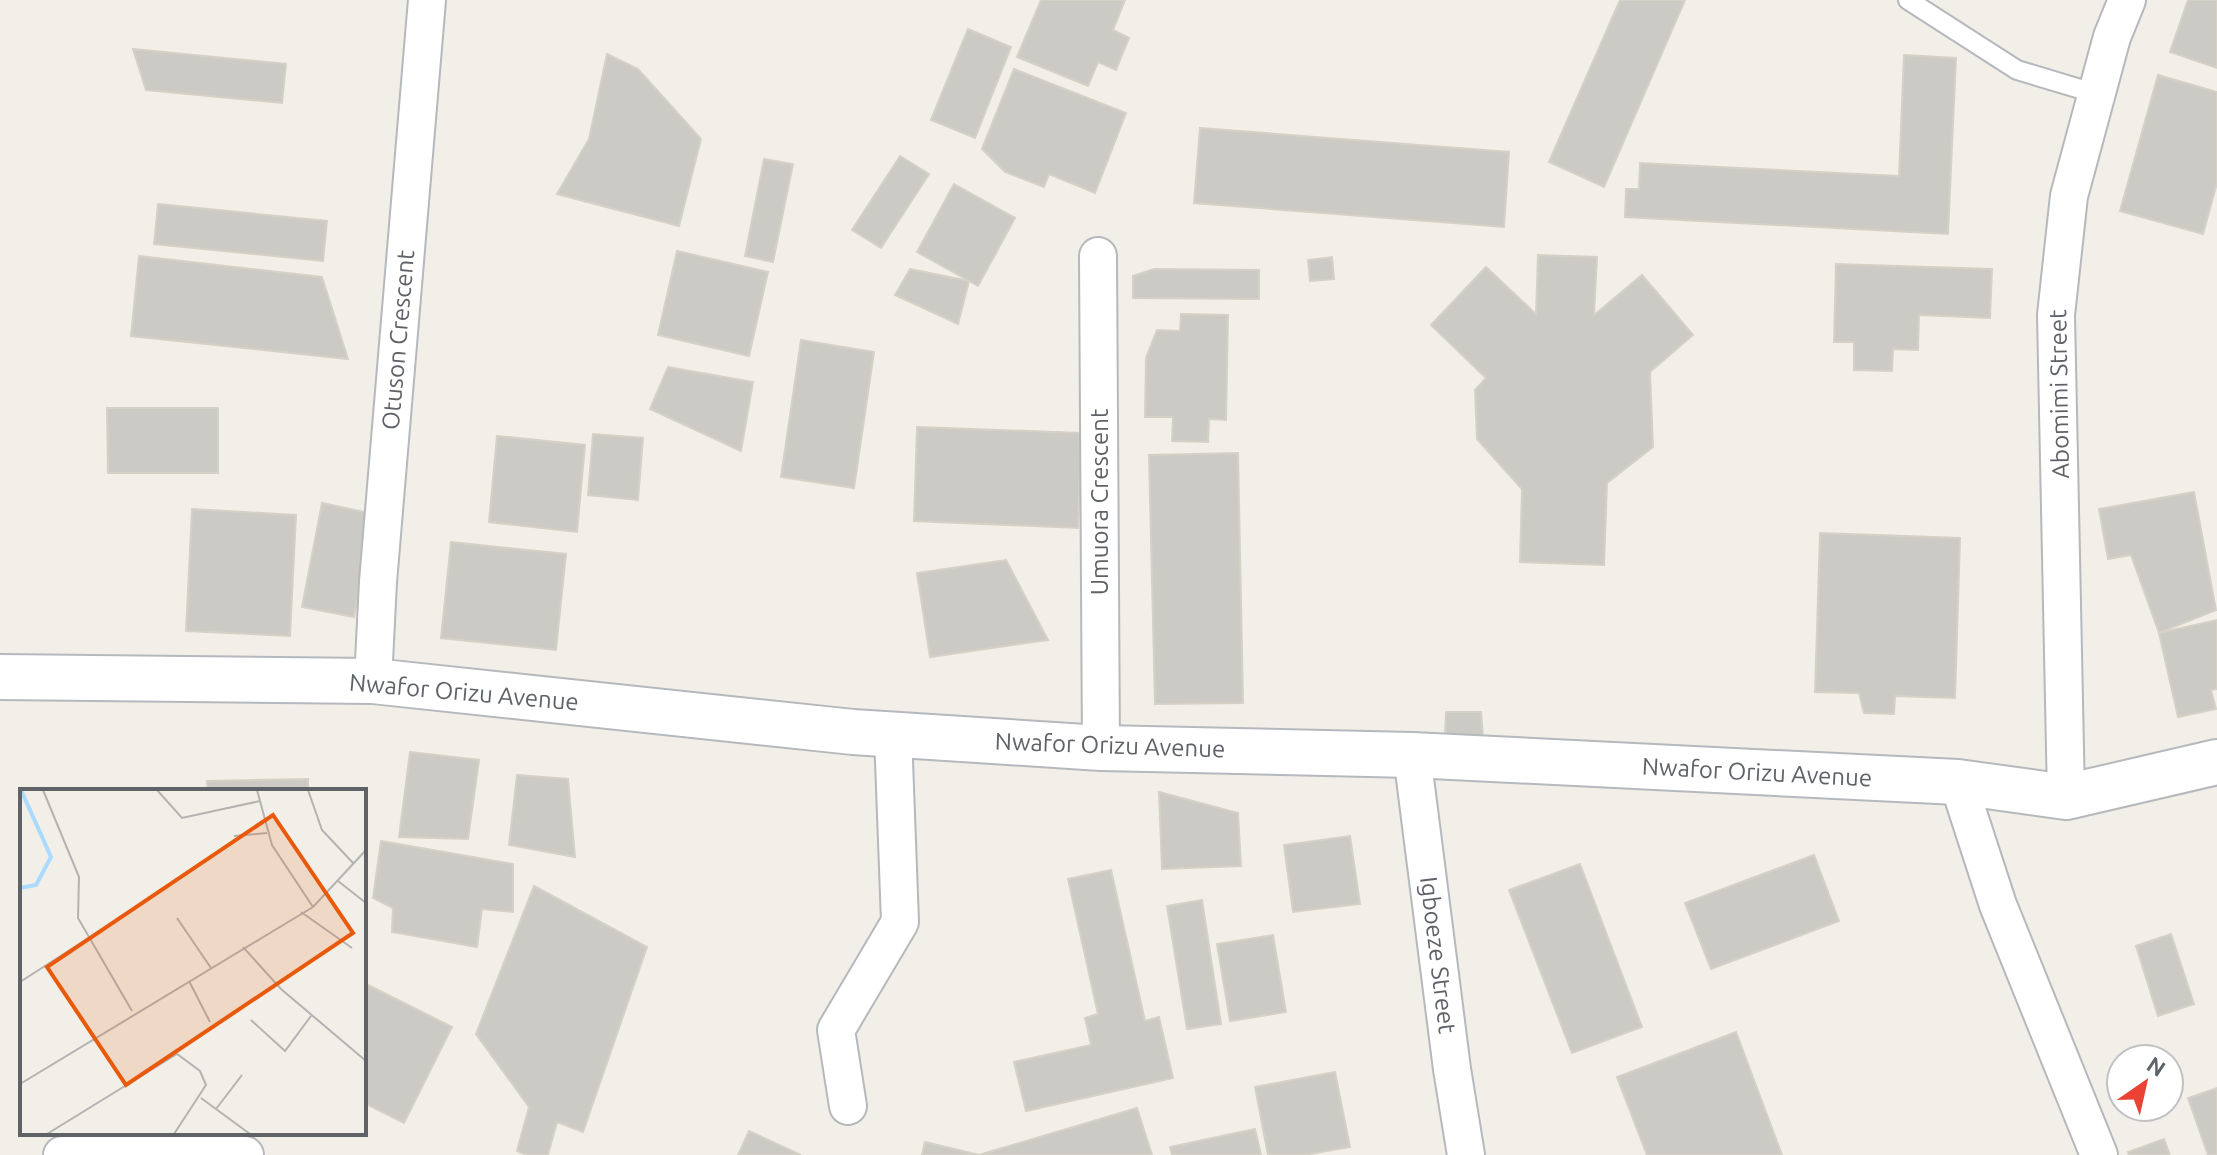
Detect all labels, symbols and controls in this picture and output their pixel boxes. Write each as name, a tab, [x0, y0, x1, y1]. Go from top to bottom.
street label: Otuson Crescent	[377, 248, 419, 431]
street label: Abomimi Street	[2044, 309, 2074, 479]
street label: Umuora Crescent	[1086, 408, 1113, 595]
street label: Nwafor Orizu Avenue	[348, 669, 580, 715]
street label: Nwafor Orizu Avenue	[994, 727, 1226, 763]
street label: Nwafor Orizu Avenue	[1641, 752, 1873, 792]
inset map	[20, 789, 366, 1135]
street label: Igboeze Street	[1415, 875, 1461, 1036]
north arrow	[2105, 1043, 2185, 1123]
text: N	[2143, 1051, 2170, 1081]

